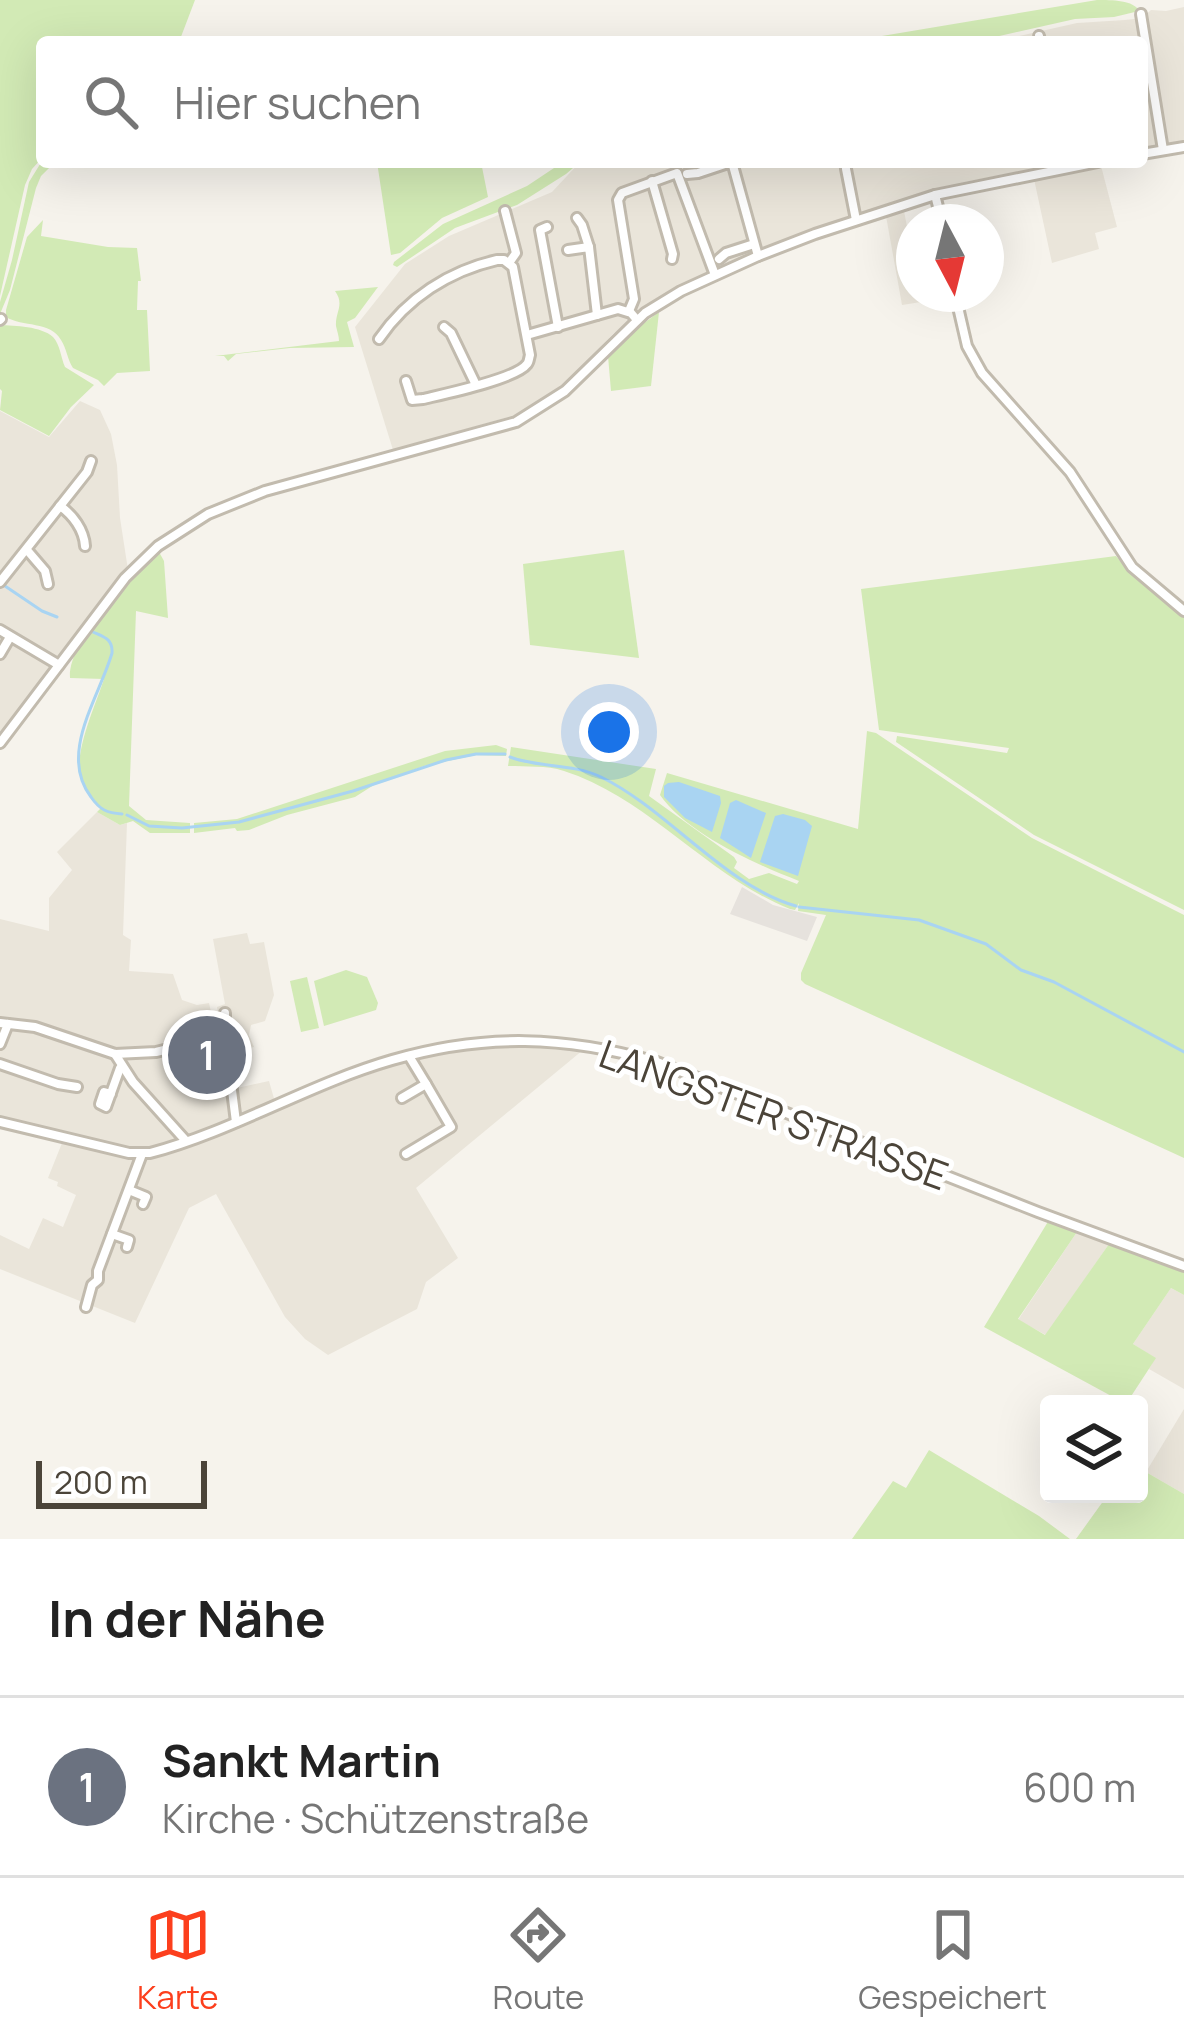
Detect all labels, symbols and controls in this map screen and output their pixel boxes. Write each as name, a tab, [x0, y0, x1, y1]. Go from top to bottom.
search box	[36, 36, 1148, 168]
icon: search	[78, 69, 144, 135]
text: Hier suchen	[174, 71, 421, 133]
north arrow	[896, 204, 1004, 312]
your location	[579, 702, 639, 762]
pin: 1	[168, 1010, 246, 1100]
street label: LANGSTER STRASSE	[592, 1026, 956, 1202]
map controls	[1040, 1395, 1148, 1503]
button: layers	[1040, 1395, 1148, 1503]
scale bar	[36, 1455, 207, 1508]
text: 200 m	[54, 1459, 148, 1504]
text: In der Nähe	[48, 1583, 326, 1652]
text: Sankt Martin	[162, 1729, 441, 1791]
text: 1	[78, 1760, 96, 1814]
text: 600 m	[1023, 1760, 1136, 1814]
text: Kirche · Schützenstraße	[162, 1791, 589, 1845]
tab: Karte	[137, 1902, 219, 2019]
tab: Route	[493, 1902, 584, 2019]
tab: Gespeichert	[858, 1902, 1047, 2019]

